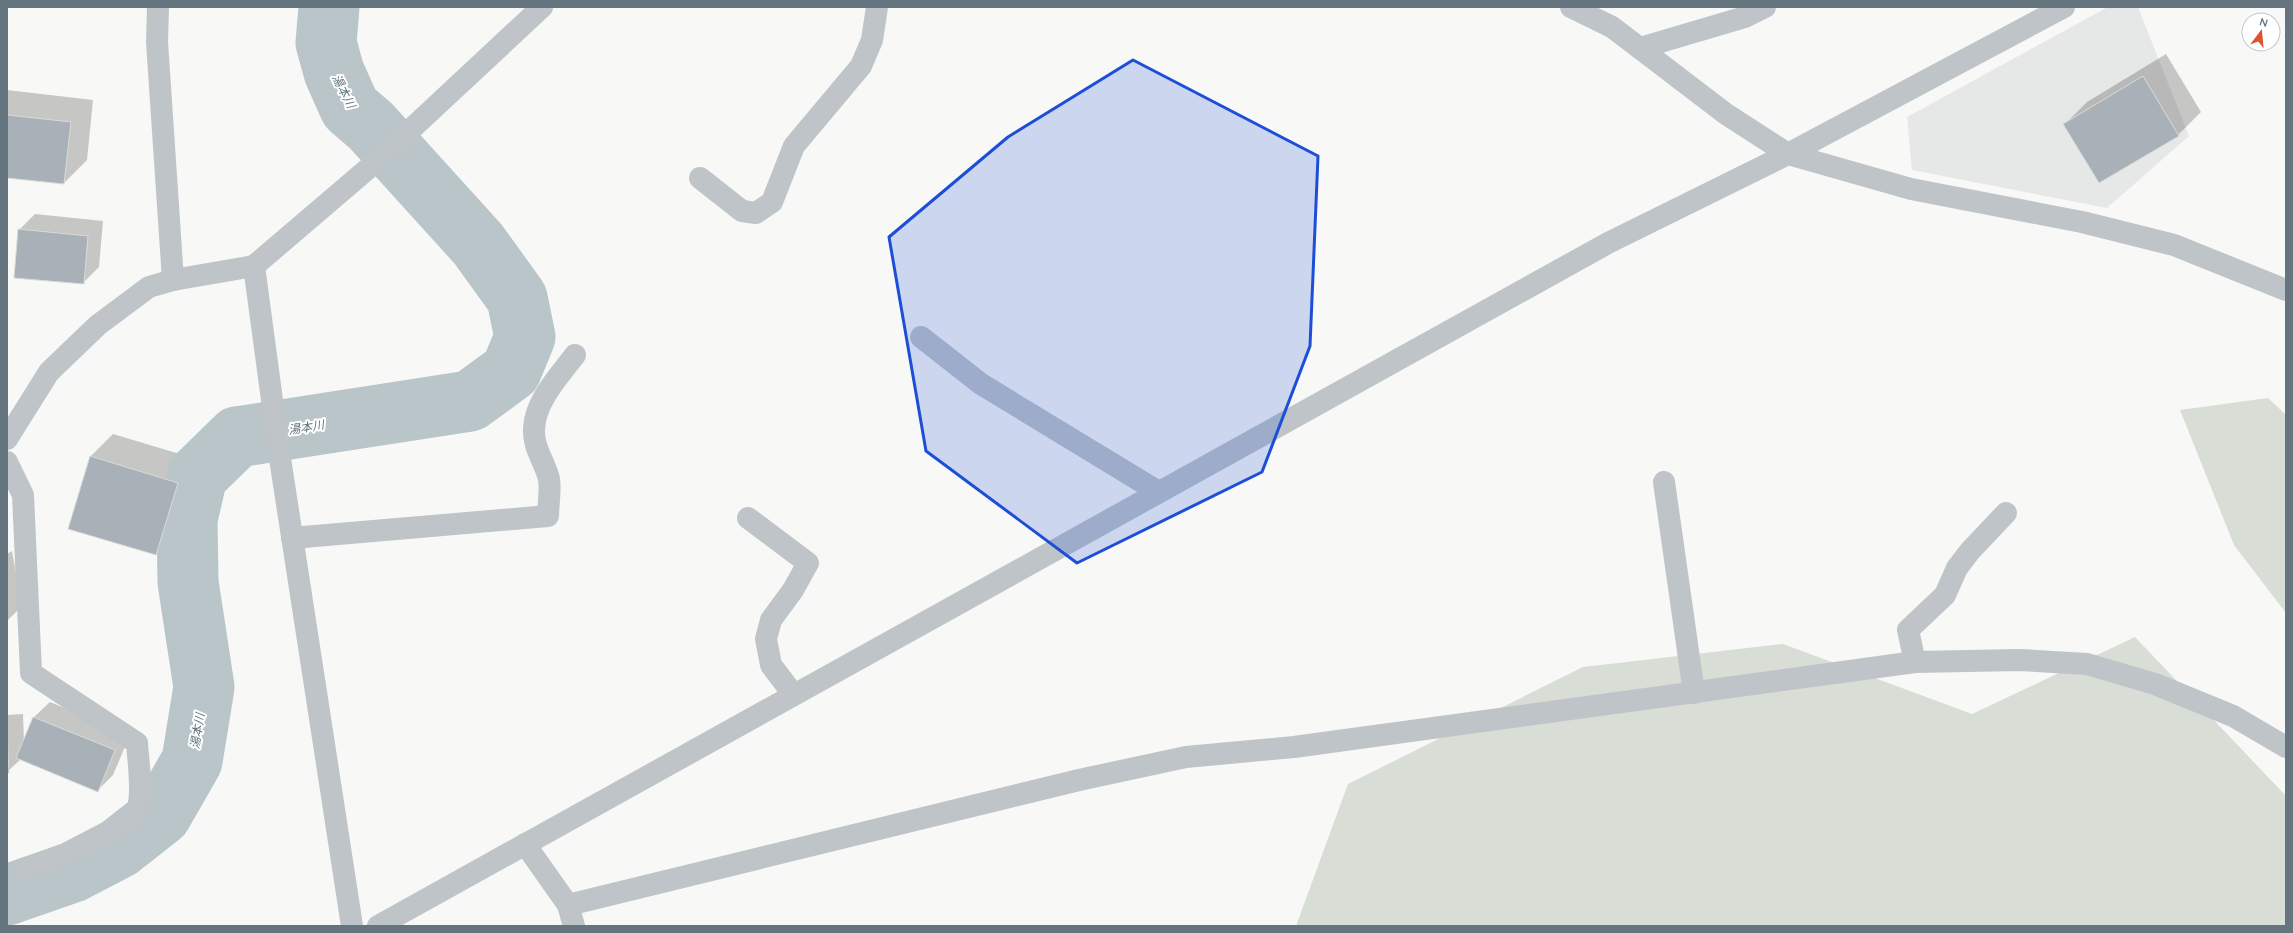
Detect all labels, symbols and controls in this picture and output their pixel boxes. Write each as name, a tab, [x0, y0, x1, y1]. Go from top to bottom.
north arrow	[2241, 12, 2281, 52]
text: N	[2258, 15, 2270, 30]
water label: 湯本川	[329, 72, 360, 112]
water label: 湯本川	[287, 416, 327, 437]
water label: 湯本川	[187, 710, 208, 750]

